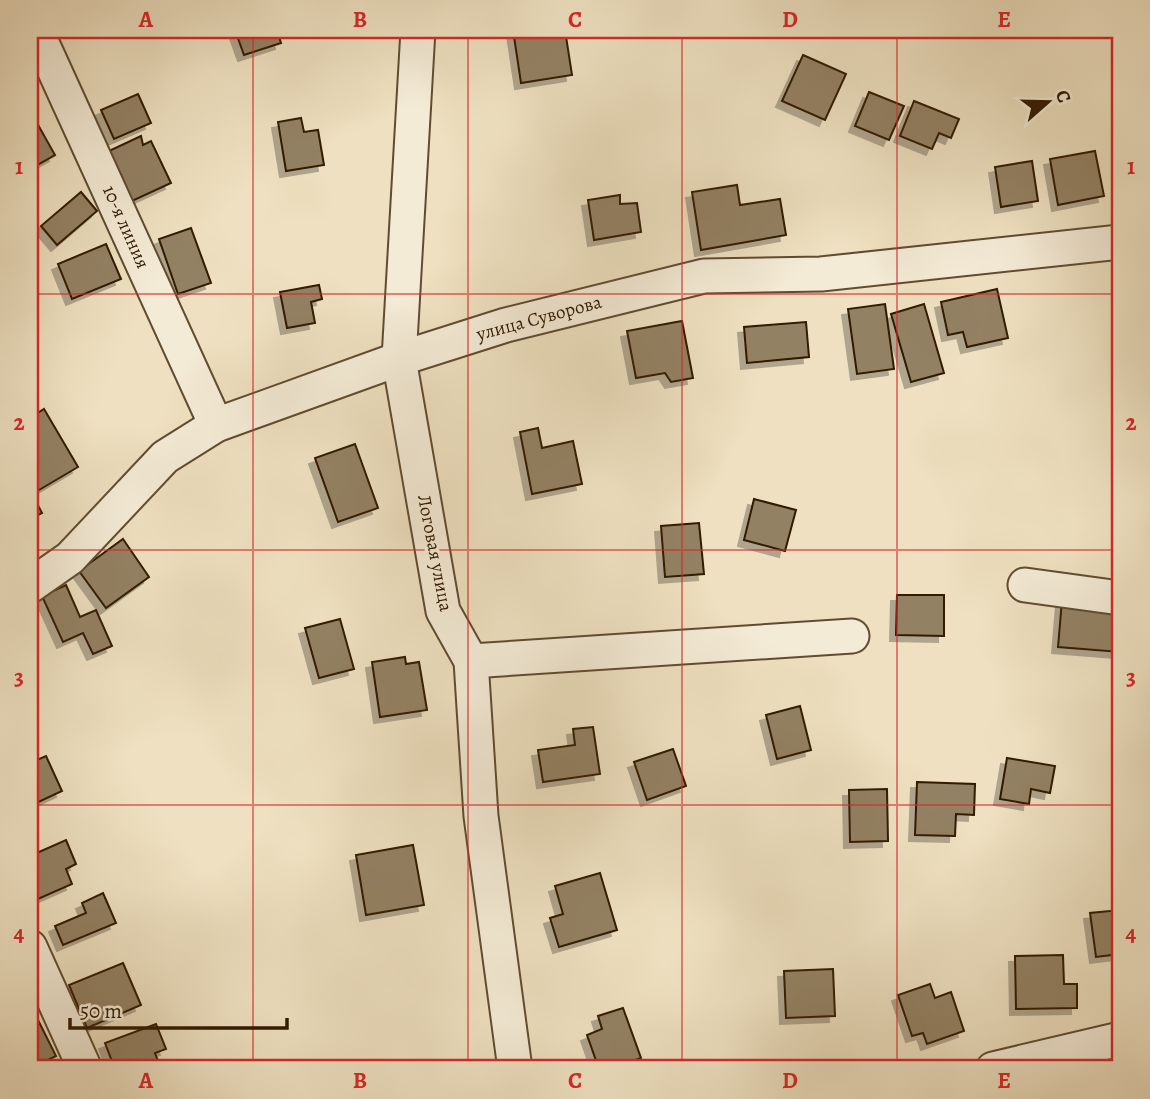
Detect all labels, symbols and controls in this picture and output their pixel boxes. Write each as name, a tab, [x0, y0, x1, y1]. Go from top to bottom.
text: A	[138, 4, 154, 35]
text: B	[353, 4, 367, 35]
text: C	[568, 4, 582, 35]
text: D	[782, 4, 798, 35]
text: E	[997, 4, 1011, 35]
north arrow	[1014, 66, 1084, 136]
text: С	[1049, 87, 1077, 106]
text: 1	[15, 151, 23, 182]
text: 1	[1127, 151, 1135, 182]
street label: 10-я линия	[96, 181, 156, 273]
street label: улица Суворова	[473, 289, 605, 347]
text: 2	[13, 407, 25, 438]
text: 2	[1125, 407, 1137, 438]
street label: Логовая улица	[411, 492, 459, 614]
text: 3	[14, 662, 24, 693]
text: 3	[1126, 662, 1136, 693]
text: 4	[14, 918, 25, 949]
text: 4	[1126, 918, 1137, 949]
scale bar	[70, 987, 287, 1031]
text: 50 m	[80, 997, 122, 1025]
text: A	[138, 1065, 154, 1096]
text: B	[353, 1065, 367, 1096]
text: C	[568, 1065, 582, 1096]
text: D	[782, 1065, 798, 1096]
text: E	[997, 1065, 1011, 1096]

